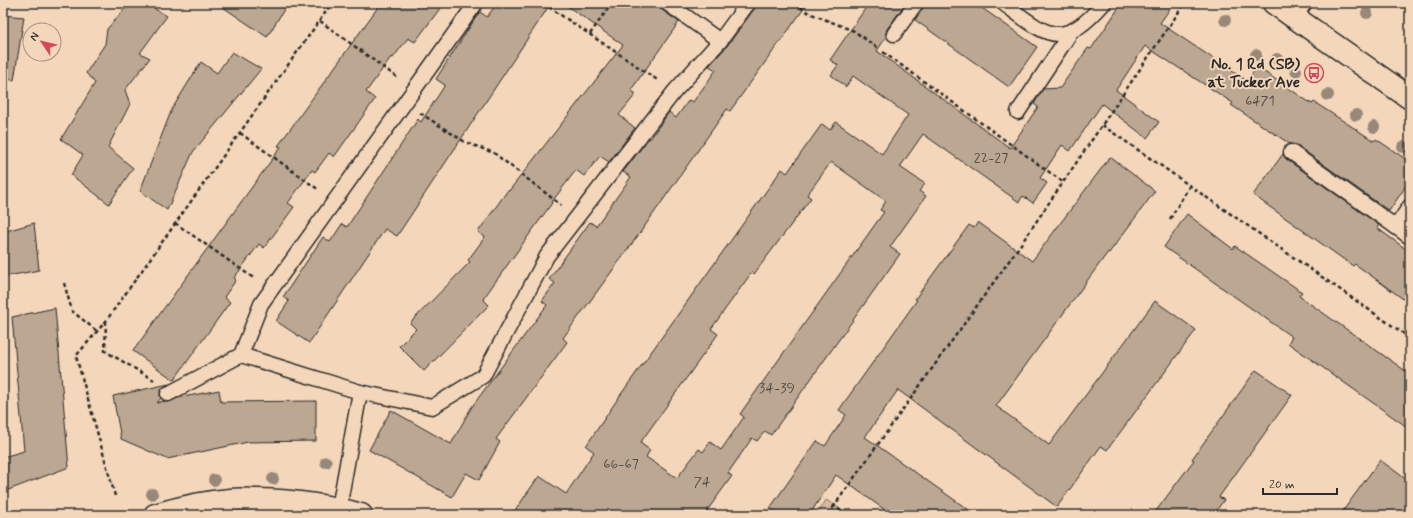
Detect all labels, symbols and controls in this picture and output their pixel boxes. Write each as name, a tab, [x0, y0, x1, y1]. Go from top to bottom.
north arrow	[22, 22, 62, 62]
text: N	[27, 30, 42, 44]
place label: No. 1 Rd (SB) at Tucker Ave	[1208, 54, 1300, 93]
bus stop icon: No. 1 Rd (SB) at Tucker Ave	[1303, 62, 1325, 84]
house number: 6471	[1245, 92, 1275, 110]
house number: 22-27	[974, 149, 1008, 167]
house number: 34-39	[759, 379, 795, 397]
house number: 66-67	[603, 455, 639, 473]
scale bar	[1263, 470, 1337, 496]
house number: 74	[694, 473, 711, 491]
text: 20 m	[1269, 477, 1295, 493]

